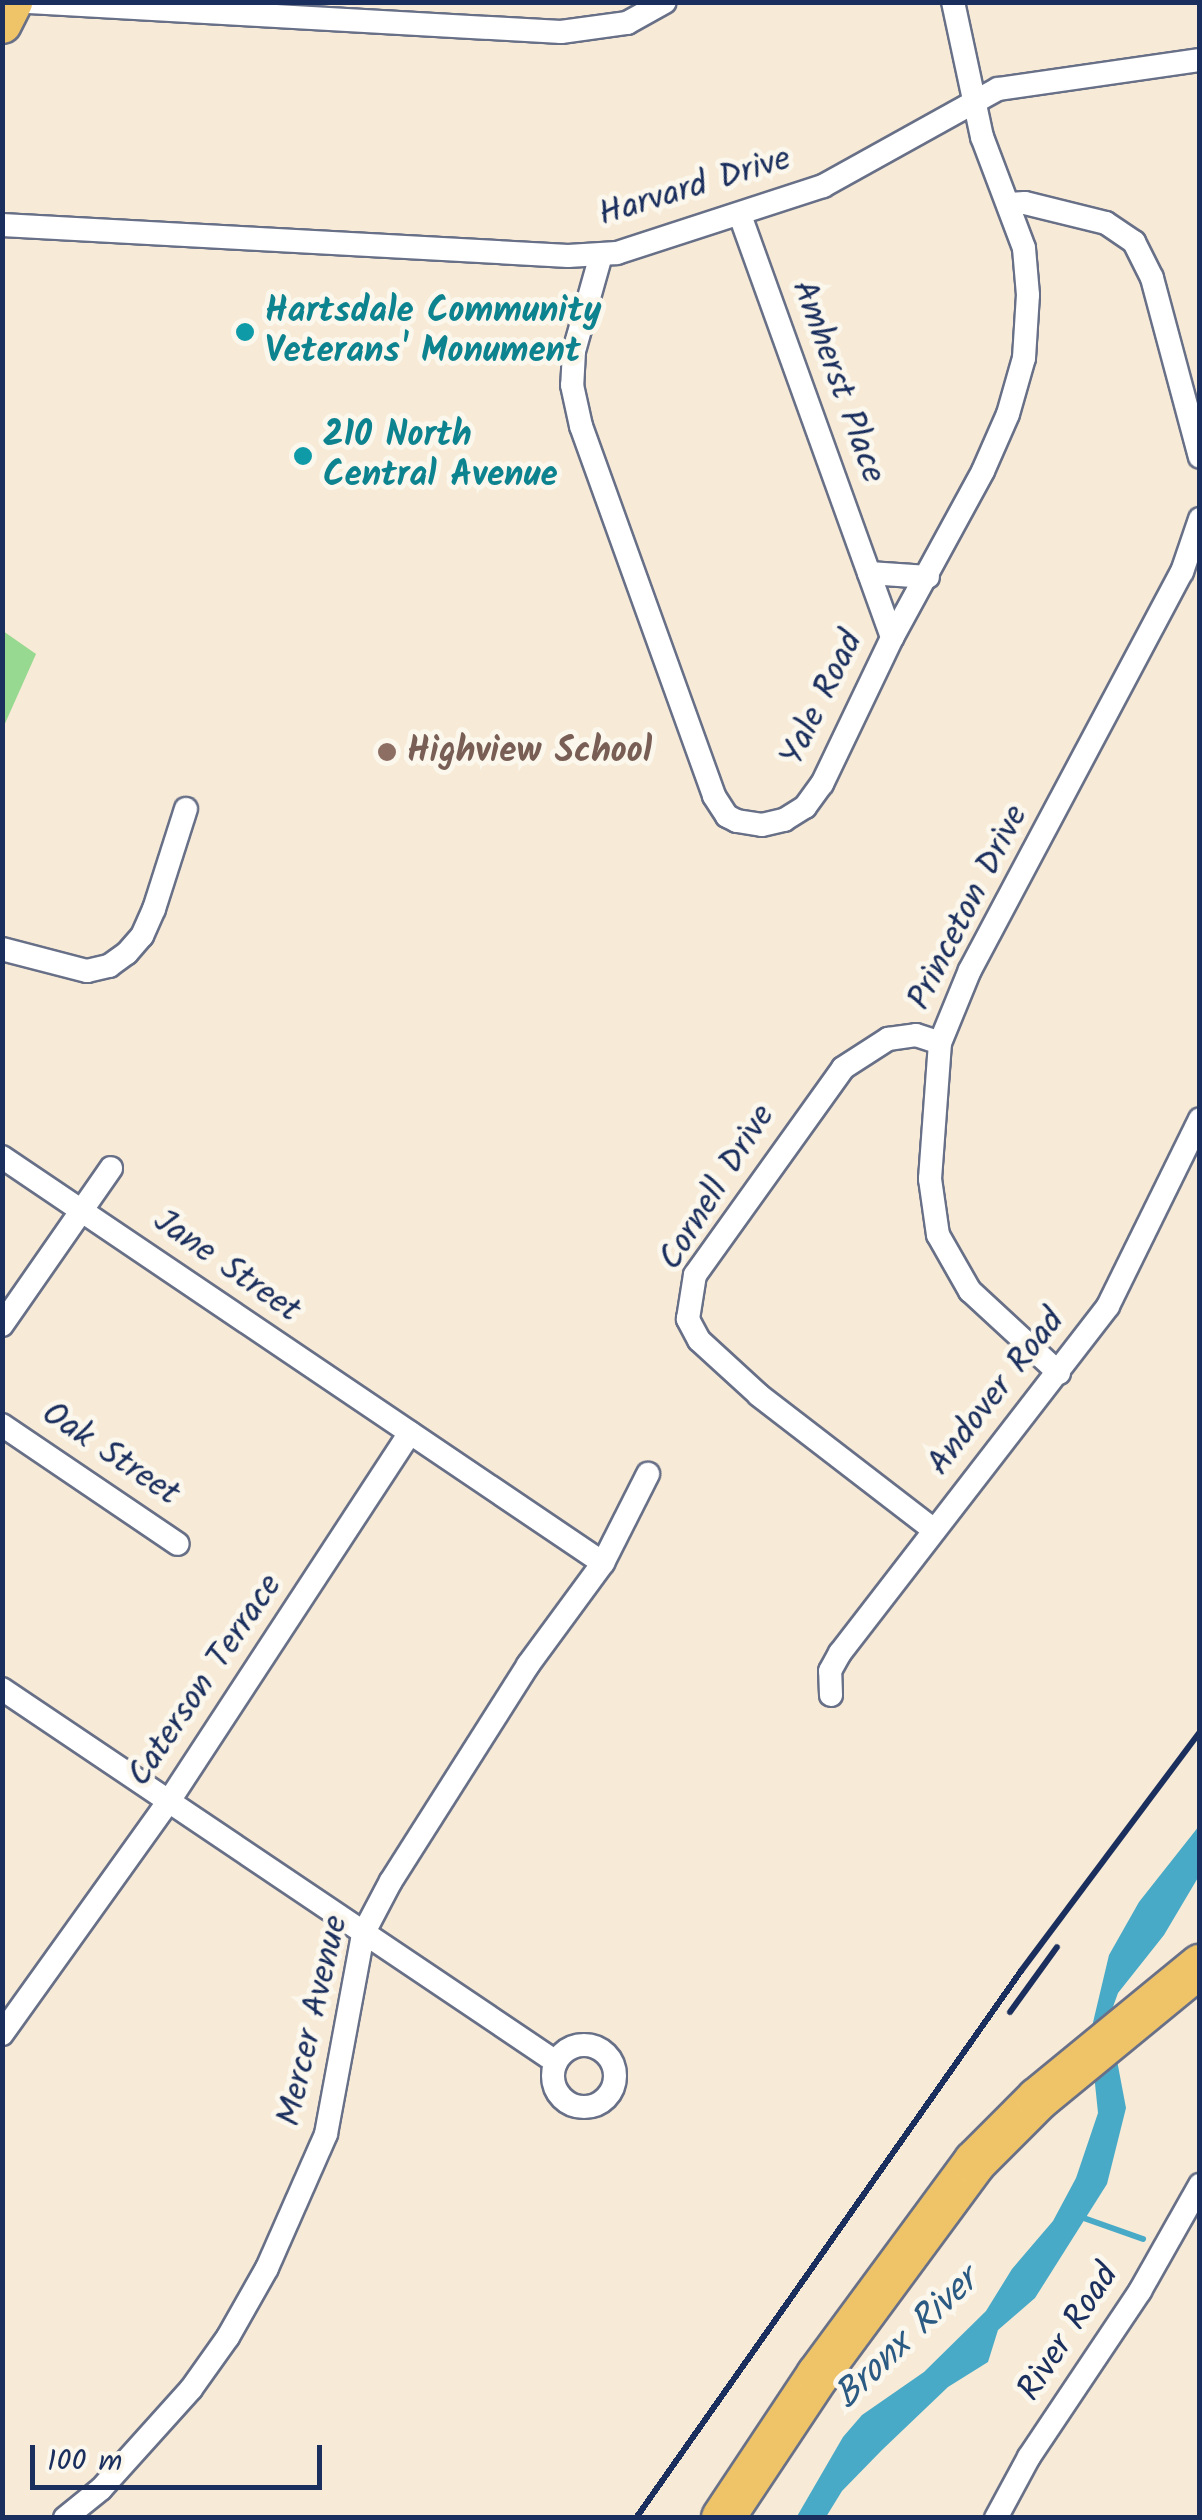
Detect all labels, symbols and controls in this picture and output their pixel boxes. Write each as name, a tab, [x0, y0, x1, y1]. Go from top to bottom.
street label: Harvard Drive	[594, 139, 796, 237]
street label: Amherst Place	[781, 275, 893, 489]
place label: Hartsdale Community Veterans' Monument	[265, 291, 601, 373]
marker: Hartsdale Community Veterans' Monument	[234, 321, 256, 343]
place label: 210 North Central Avenue	[323, 415, 558, 497]
marker: 210 North Central Avenue	[292, 445, 314, 467]
street label: Yale Road	[772, 625, 874, 773]
place label: Highview School	[407, 731, 652, 773]
marker: Highview School	[376, 741, 398, 763]
street label: Princeton Drive	[899, 799, 1039, 1017]
street label: Cornell Drive	[651, 1098, 785, 1278]
street label: Jane Street	[144, 1201, 308, 1333]
street label: Andover Road	[919, 1301, 1075, 1485]
street label: Oak Street	[33, 1394, 187, 1516]
street label: Caterson Terrace	[120, 1567, 292, 1795]
street label: Mercer Avenue	[269, 1912, 359, 2130]
street label: River Road	[1009, 2257, 1129, 2409]
water label: Bronx River	[825, 2260, 989, 2420]
scale bar	[35, 2425, 328, 2487]
text: 100 m	[47, 2438, 122, 2486]

